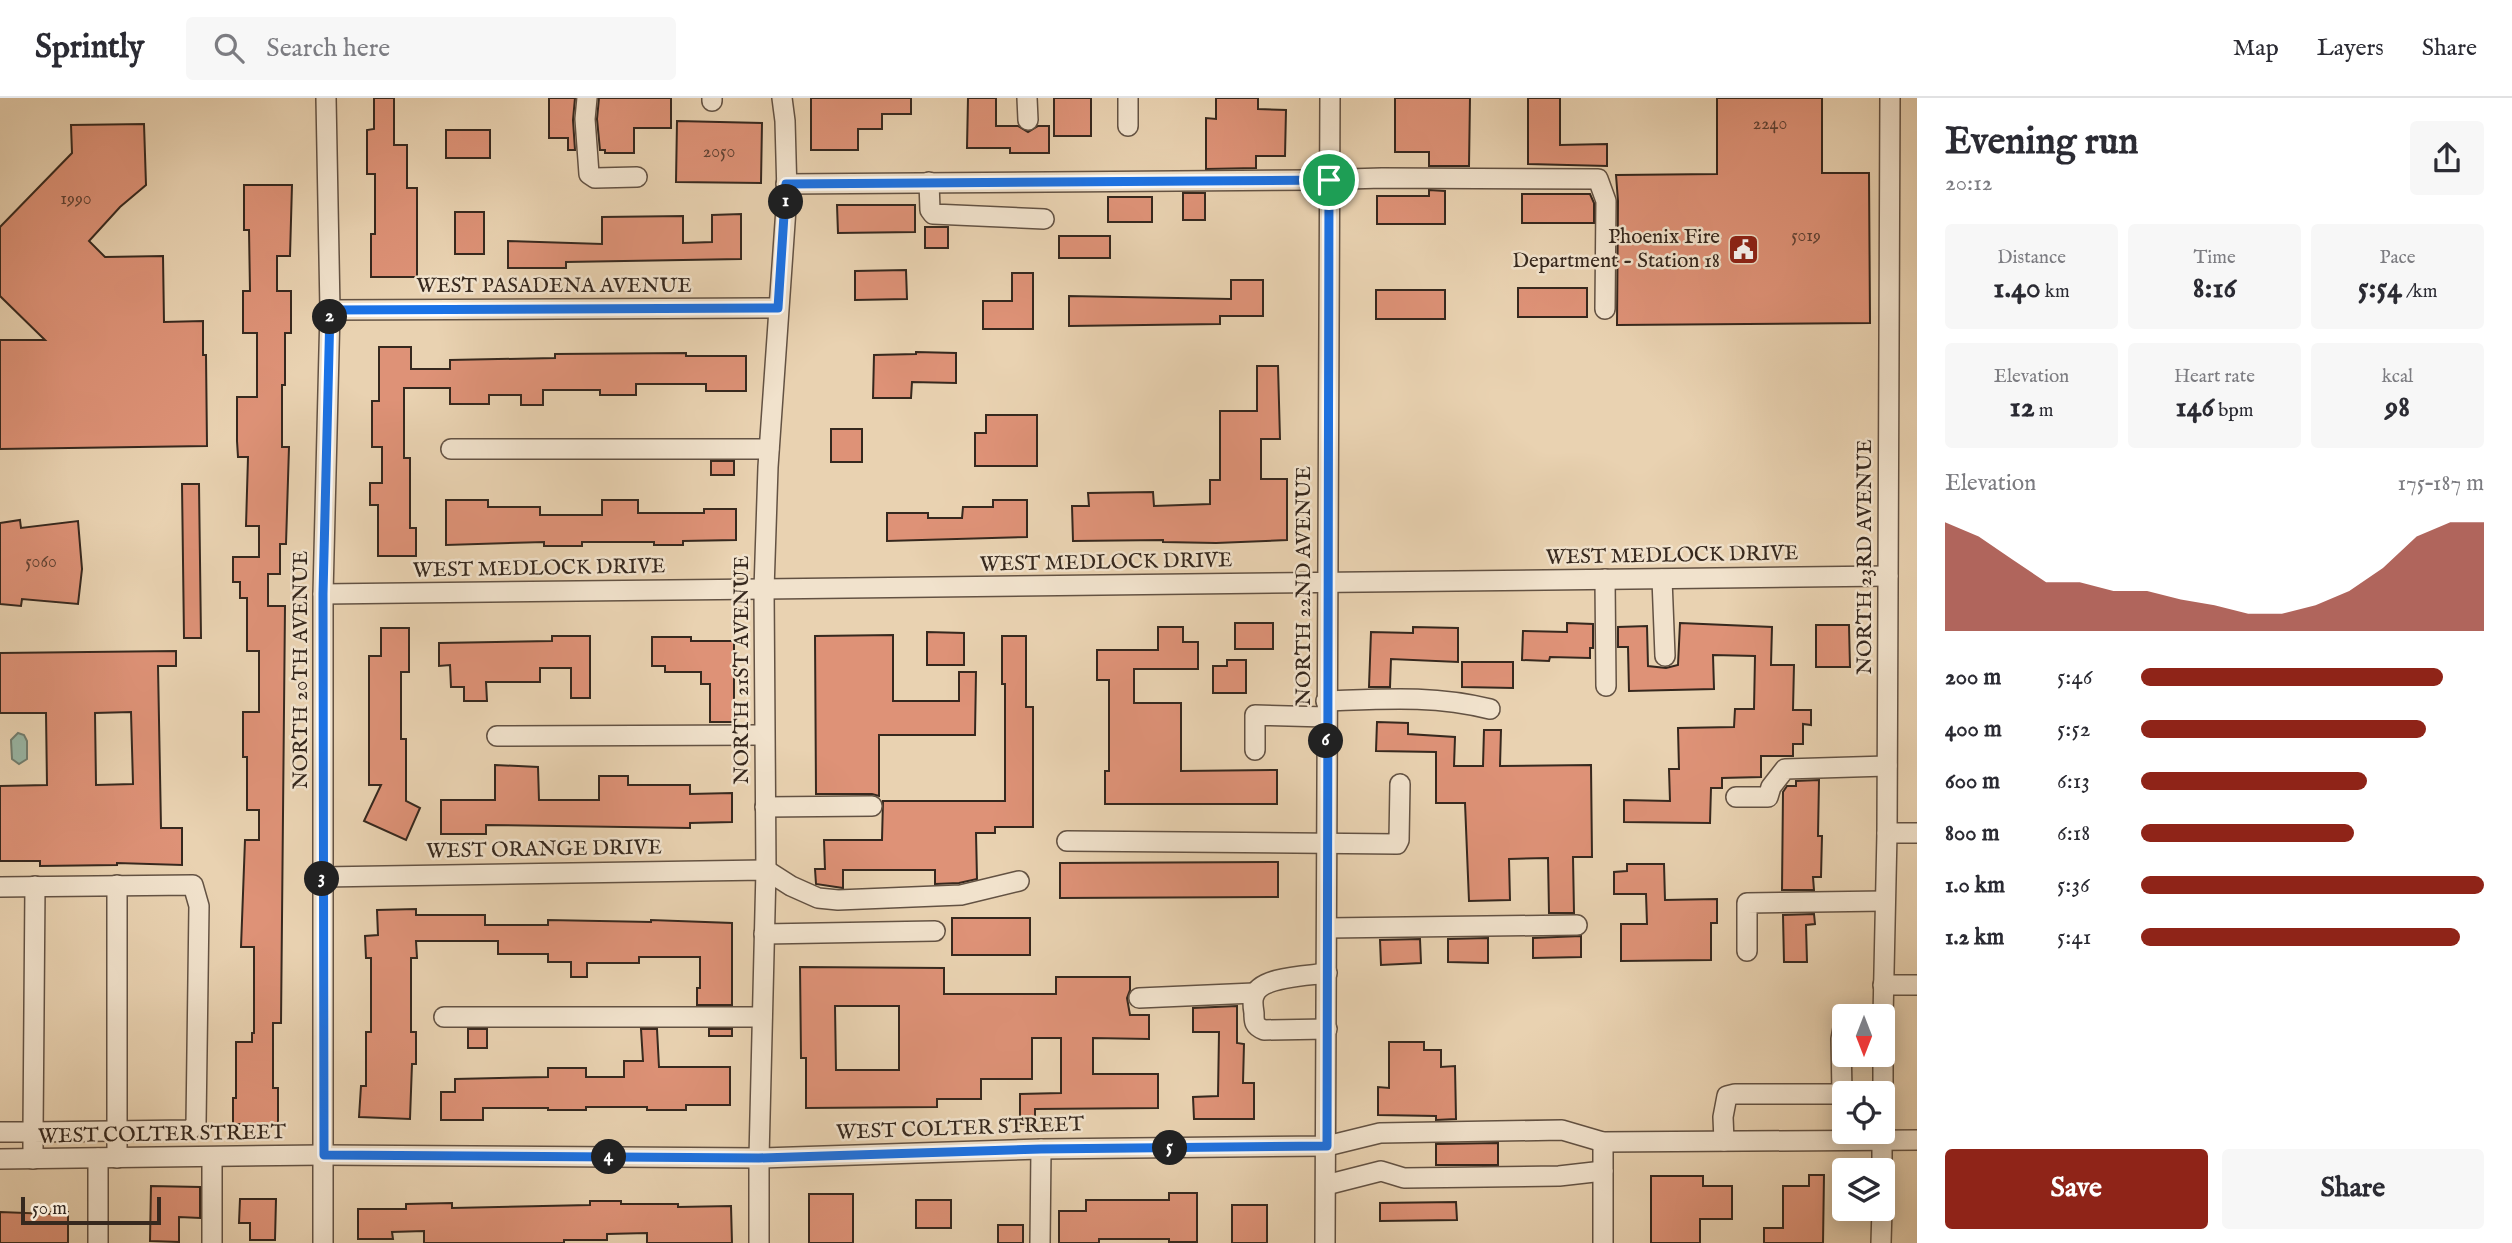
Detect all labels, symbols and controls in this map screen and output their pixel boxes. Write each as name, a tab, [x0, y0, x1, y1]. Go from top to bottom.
search box	[186, 17, 676, 80]
text: Sprintly	[35, 27, 144, 69]
icon: search	[210, 29, 248, 67]
text: Search here	[266, 32, 390, 65]
text: Map	[2233, 33, 2279, 64]
text: Layers	[2317, 33, 2384, 64]
text: Share	[2422, 33, 2477, 64]
house number: 2240	[1753, 113, 1787, 136]
text: Evening run	[1945, 119, 2139, 167]
button: share	[2410, 121, 2484, 195]
house number: 2050	[703, 141, 735, 164]
pin	[1299, 150, 1359, 210]
icon: arrive	[1310, 161, 1348, 199]
text: 20:12	[1945, 169, 1993, 198]
pin: 1	[768, 184, 804, 220]
house number: 1990	[60, 188, 92, 211]
text: 1	[782, 189, 789, 213]
place label: Phoenix Fire Department - Station 18	[1512, 224, 1720, 275]
house number: 5019	[1791, 225, 1821, 248]
public building icon: Phoenix Fire Department - Station 18	[1726, 232, 1760, 266]
text: Distance	[1997, 246, 2066, 270]
text: Time	[2193, 246, 2236, 270]
text: Pace	[2380, 246, 2415, 270]
text: 1.40	[1993, 270, 2041, 308]
text: 8:16	[2193, 270, 2236, 308]
text: 5:54	[2358, 270, 2402, 308]
street label: WEST PASADENA AVENUE	[416, 273, 692, 300]
text: km	[2041, 280, 2070, 304]
text: /km	[2402, 280, 2437, 304]
pin: 2	[312, 300, 348, 334]
text: 2	[325, 304, 334, 328]
text: Elevation	[1994, 365, 2069, 389]
text: Heart rate	[2174, 365, 2255, 389]
text: kcal	[2382, 365, 2413, 389]
text: 12	[2009, 389, 2035, 427]
text: 146	[2176, 389, 2214, 427]
text: 98	[2385, 389, 2410, 427]
text: m	[2035, 399, 2054, 423]
text: bpm	[2214, 399, 2253, 423]
street label: NORTH 23RD AVENUE	[1852, 439, 1879, 675]
street label: NORTH 22ND AVENUE	[1291, 466, 1318, 706]
text: Elevation	[1945, 469, 2036, 498]
text: 175–187 m	[2398, 469, 2484, 498]
street label: WEST MEDLOCK DRIVE	[1545, 540, 1799, 572]
street label: WEST MEDLOCK DRIVE	[979, 547, 1233, 579]
house number: 5060	[25, 551, 57, 574]
street label: NORTH 20TH AVENUE	[288, 551, 315, 789]
street label: WEST MEDLOCK DRIVE	[412, 553, 666, 585]
street label: NORTH 21ST AVENUE	[729, 556, 756, 784]
text: 200 m	[1945, 663, 2001, 692]
text: 5:46	[2057, 663, 2092, 692]
text: 400 m	[1945, 715, 2002, 744]
text: 5:52	[2057, 715, 2090, 744]
pin: 6	[1308, 724, 1344, 758]
text: 6	[1321, 728, 1330, 752]
text: 600 m	[1945, 767, 2000, 796]
text: 6:13	[2057, 767, 2090, 796]
text: 800 m	[1945, 819, 1999, 848]
text: 6:18	[2057, 819, 2090, 848]
street label: WEST ORANGE DRIVE	[426, 834, 662, 866]
pin: 3	[304, 862, 340, 896]
text: 3	[318, 866, 325, 890]
text: 1.0 km	[1945, 871, 2005, 900]
text: 5:36	[2057, 871, 2090, 900]
text: 1.2 km	[1945, 923, 2004, 952]
text: 5:41	[2057, 923, 2091, 952]
north arrow	[1832, 1004, 1895, 1068]
map controls	[1832, 1004, 1895, 1221]
button: locate	[1832, 1081, 1895, 1144]
street label: WEST COLTER STREET	[836, 1111, 1085, 1147]
street label: WEST COLTER STREET	[38, 1119, 287, 1151]
pin: 5	[1152, 1130, 1188, 1166]
text: 5	[1166, 1135, 1173, 1159]
pin: 4	[592, 1140, 626, 1174]
text: 4	[604, 1144, 613, 1168]
button: Save	[1945, 1149, 2208, 1229]
button: Share	[2222, 1149, 2484, 1229]
button: layers	[1832, 1158, 1895, 1221]
scale bar	[21, 1194, 161, 1226]
text: 50 m	[32, 1197, 67, 1221]

